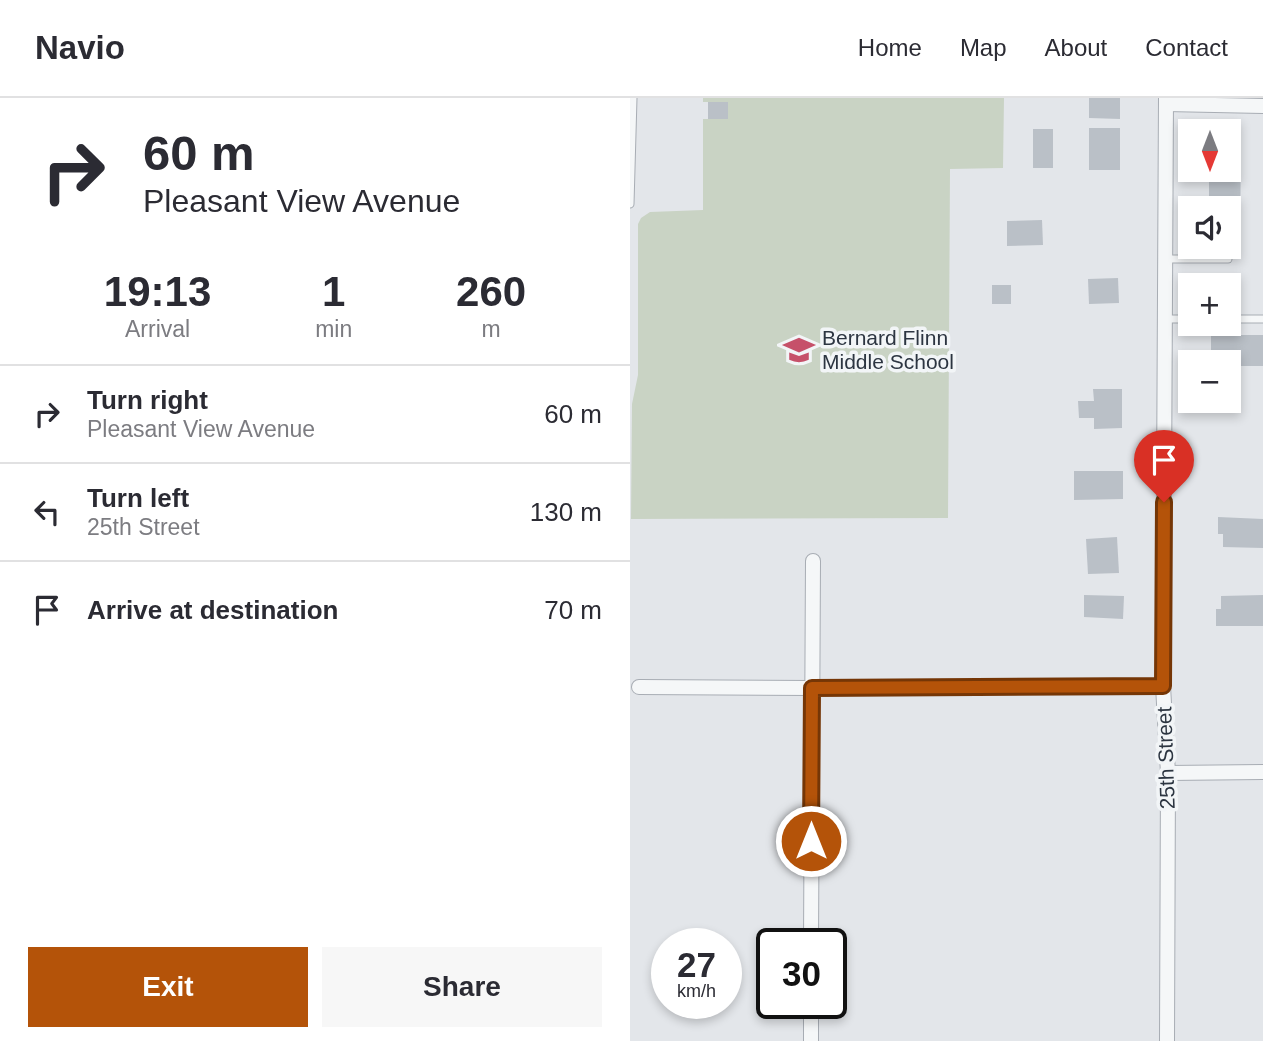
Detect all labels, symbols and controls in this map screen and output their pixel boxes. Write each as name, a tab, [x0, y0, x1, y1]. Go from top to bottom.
text: Navio	[35, 29, 125, 66]
text: Home	[858, 34, 922, 61]
text: Map	[960, 34, 1007, 61]
text: About	[1045, 34, 1107, 61]
text: Contact	[1145, 34, 1228, 61]
north arrow	[1178, 119, 1241, 182]
map controls	[1178, 119, 1241, 413]
icon: right	[28, 126, 119, 217]
text: 60 m	[143, 126, 255, 180]
text: Pleasant View Avenue	[143, 183, 460, 219]
button: sound	[1178, 196, 1241, 259]
text: 19:13	[104, 268, 211, 315]
text: 1	[322, 268, 345, 315]
text: 260	[456, 268, 526, 315]
button: +	[1178, 273, 1241, 336]
text: Arrival	[125, 316, 190, 342]
text: min	[315, 316, 352, 342]
text: m	[482, 316, 501, 342]
place label: Bernard Flinn Middle School	[822, 326, 954, 373]
school or university icon: Bernard Flinn Middle School	[782, 333, 816, 367]
button: −	[1178, 350, 1241, 413]
text: Turn right	[87, 385, 208, 415]
icon: right	[28, 395, 66, 433]
text: 60 m	[544, 399, 602, 429]
text: Pleasant View Avenue	[87, 416, 315, 442]
pin	[1134, 430, 1194, 502]
icon: arrive	[1145, 441, 1183, 479]
text: Turn left	[87, 483, 189, 513]
icon: left	[28, 493, 66, 531]
text: 130 m	[530, 497, 602, 527]
text: 25th Street	[87, 514, 200, 540]
icon: arrive	[28, 591, 66, 629]
text: Arrive at destination	[87, 595, 338, 625]
text: 70 m	[544, 595, 602, 625]
street label: 25th Street	[1152, 706, 1179, 810]
position arrow	[774, 804, 848, 878]
speed limit sign: 30	[756, 928, 847, 1019]
text: 27	[677, 945, 716, 984]
button: Exit	[28, 947, 308, 1027]
button: Share	[322, 947, 602, 1027]
text: km/h	[677, 981, 716, 1001]

